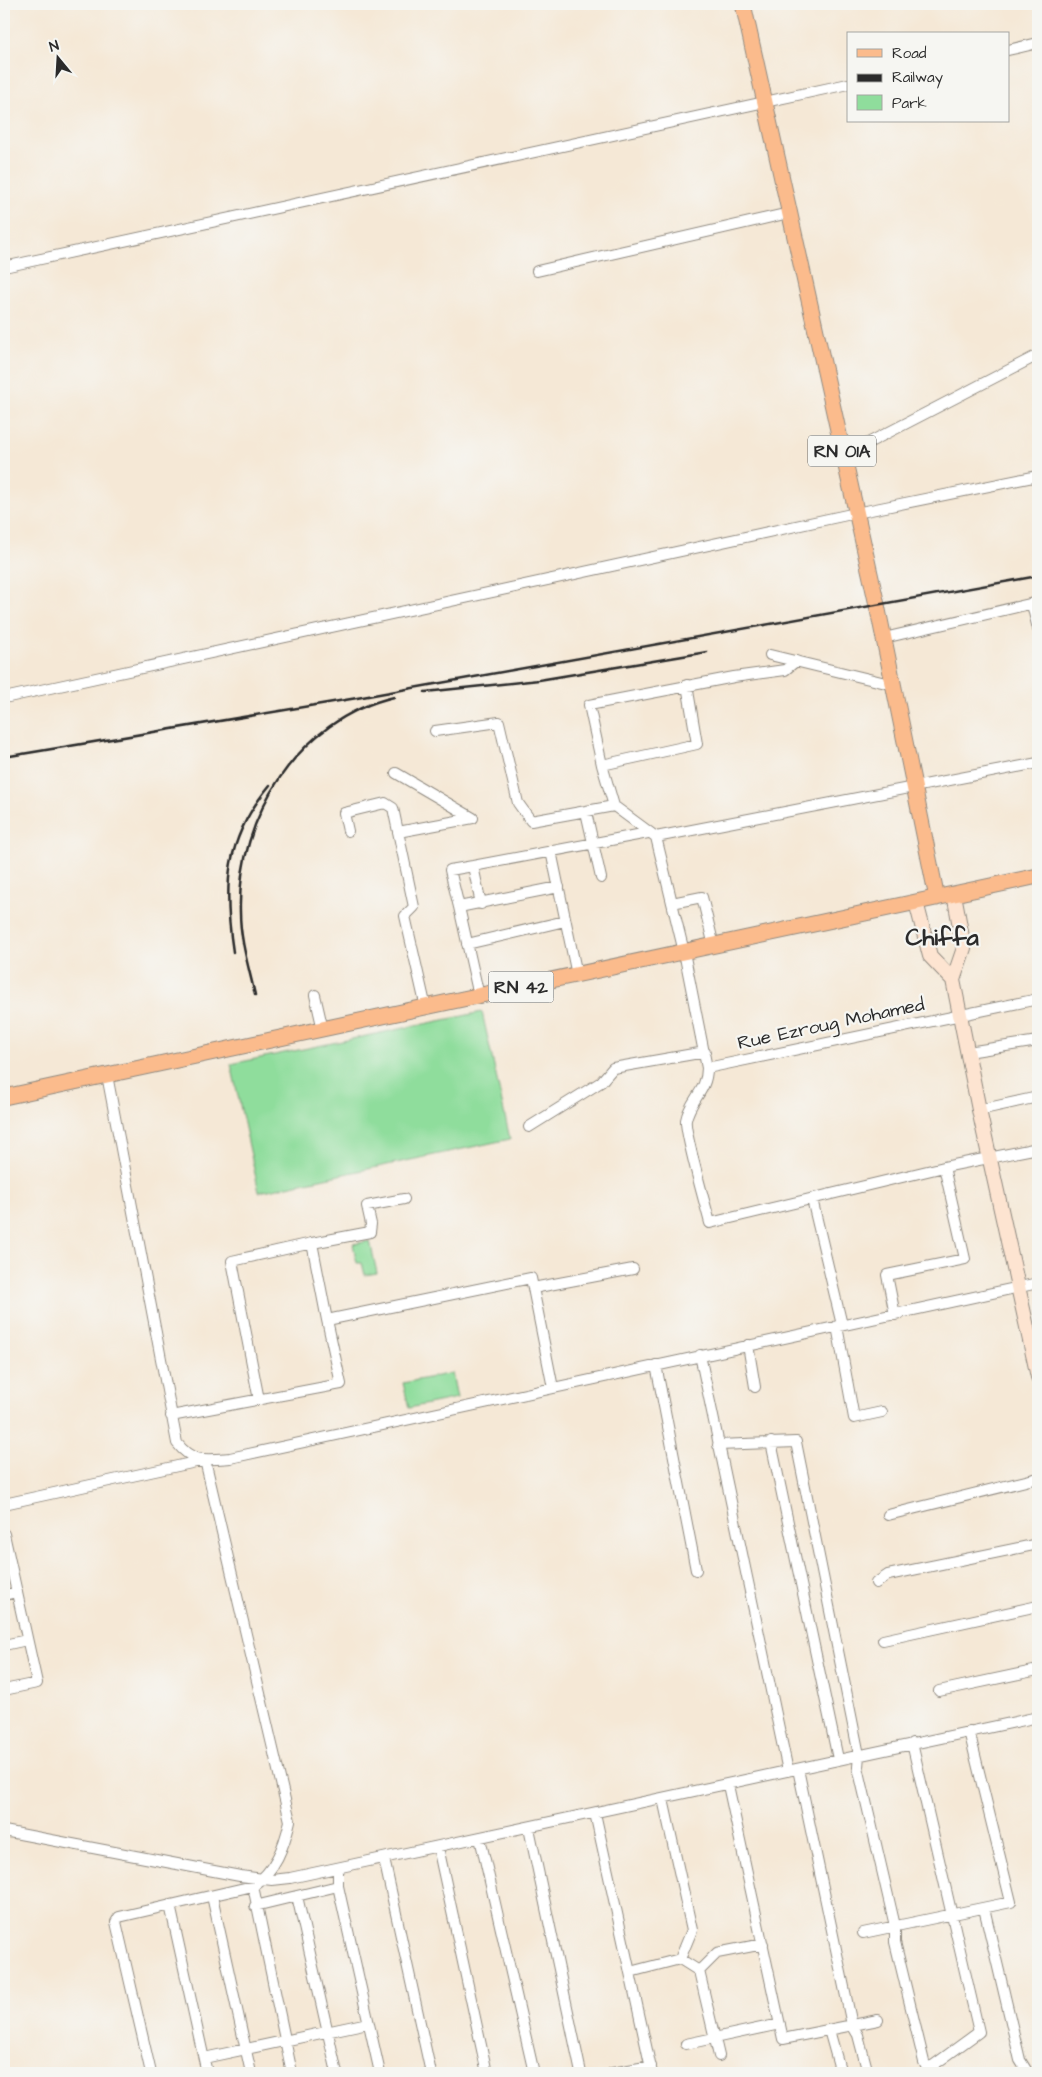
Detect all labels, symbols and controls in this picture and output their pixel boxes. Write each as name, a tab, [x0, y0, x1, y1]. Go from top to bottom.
north arrow	[32, 32, 82, 82]
legend	[847, 32, 1010, 122]
text: N	[47, 36, 62, 57]
text: Road	[892, 43, 927, 64]
text: Railway	[892, 67, 943, 89]
text: Park	[892, 93, 927, 114]
road number: RN 01A	[808, 436, 876, 466]
district label: Chiffa	[905, 921, 979, 955]
road number: RN 42	[488, 972, 554, 1002]
street label: Rue Ezroug Mohamed	[735, 991, 927, 1058]

